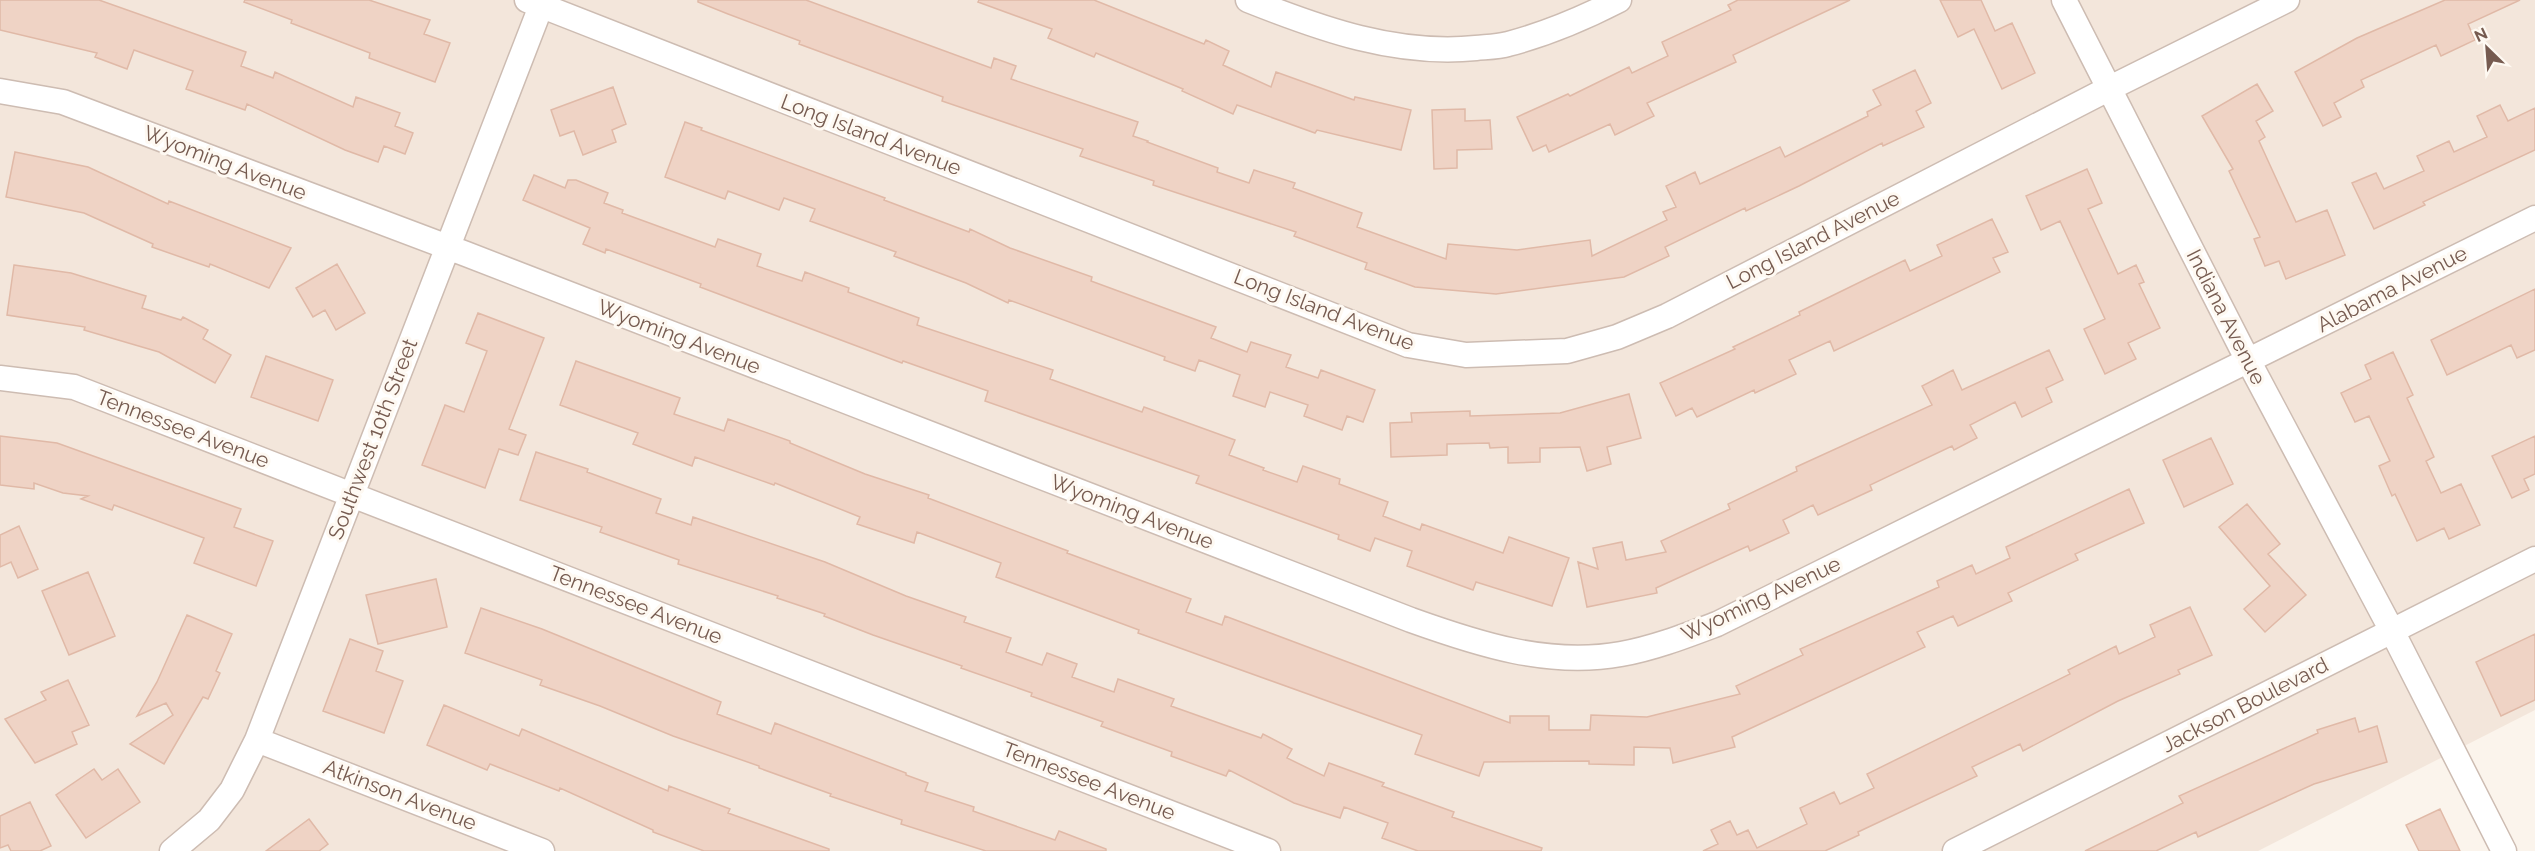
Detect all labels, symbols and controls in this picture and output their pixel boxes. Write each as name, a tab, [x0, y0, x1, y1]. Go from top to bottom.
north arrow	[2457, 18, 2517, 78]
text: N	[2471, 24, 2490, 46]
street label: Long Island Avenue	[777, 89, 965, 180]
street label: Wyoming Avenue	[140, 120, 310, 205]
street label: Long Island Avenue	[1722, 185, 1904, 294]
street label: Alabama Avenue	[2313, 240, 2471, 337]
street label: Indiana Avenue	[2182, 245, 2271, 389]
street label: Long Island Avenue	[1230, 264, 1418, 355]
street label: Wyoming Avenue	[594, 294, 764, 379]
street label: Southwest 10th Street	[323, 335, 422, 543]
street label: Tennessee Avenue	[93, 384, 273, 473]
street label: Wyoming Avenue	[1047, 469, 1217, 554]
street label: Wyoming Avenue	[1677, 551, 1844, 646]
street label: Tennessee Avenue	[546, 560, 726, 649]
street label: Jackson Boulevard	[2157, 652, 2332, 757]
street label: Tennessee Avenue	[999, 736, 1179, 825]
street label: Atkinson Avenue	[320, 754, 480, 835]

